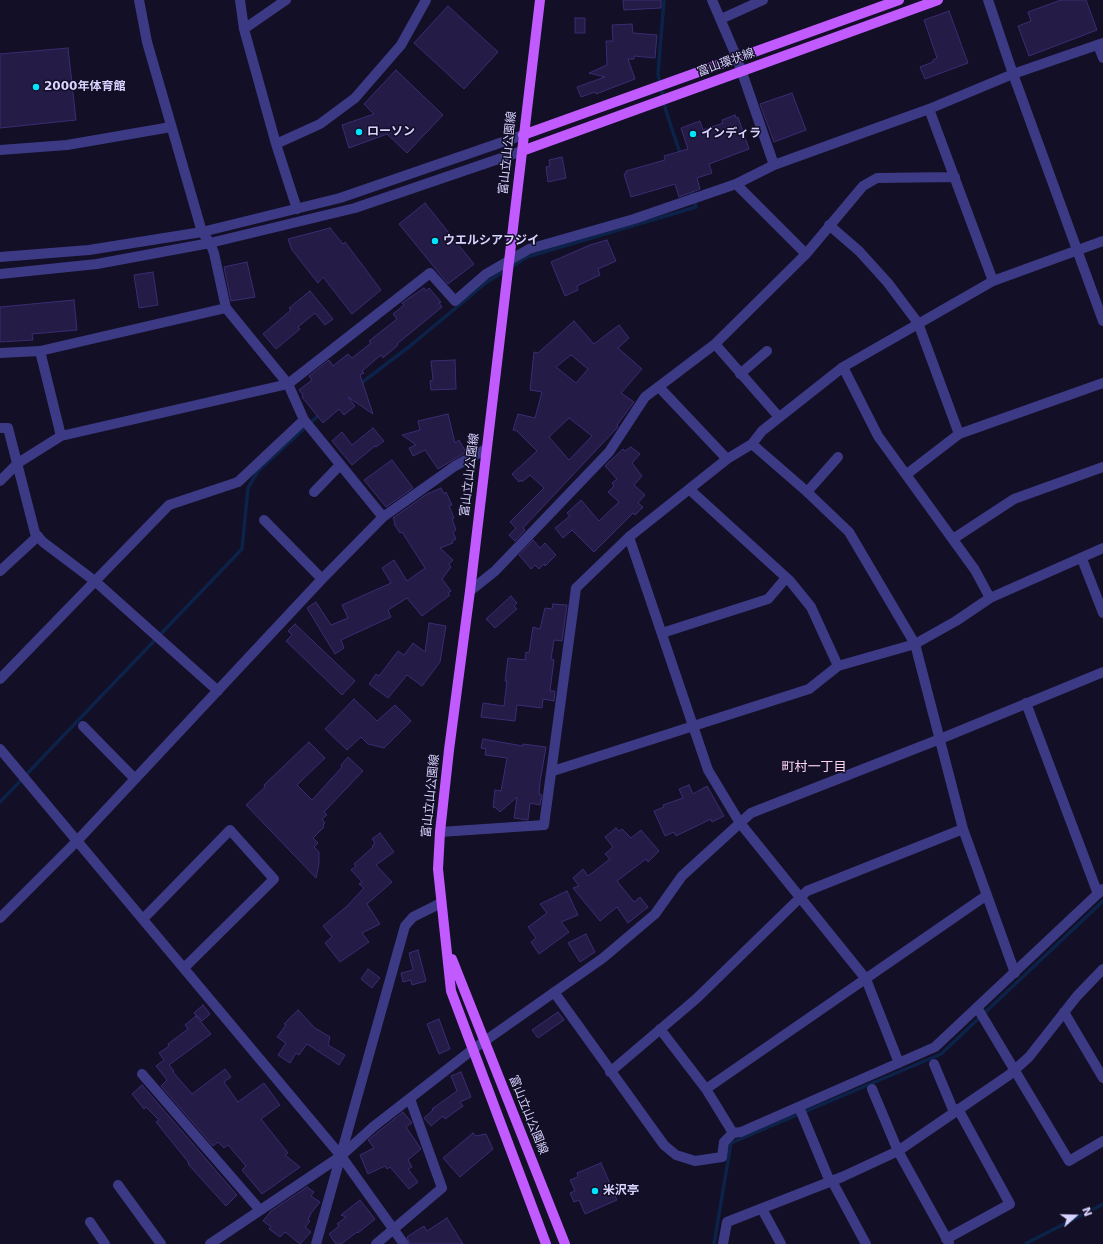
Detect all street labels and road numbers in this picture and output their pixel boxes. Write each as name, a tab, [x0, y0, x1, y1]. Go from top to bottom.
street label: 富山環状線	[695, 46, 757, 80]
street label: 富山立山公園線	[496, 110, 520, 196]
street label: 富山立山公園線	[458, 432, 482, 518]
street label: 富山立山公園線	[419, 753, 443, 839]
street label: 富山立山公園線	[506, 1073, 550, 1157]

